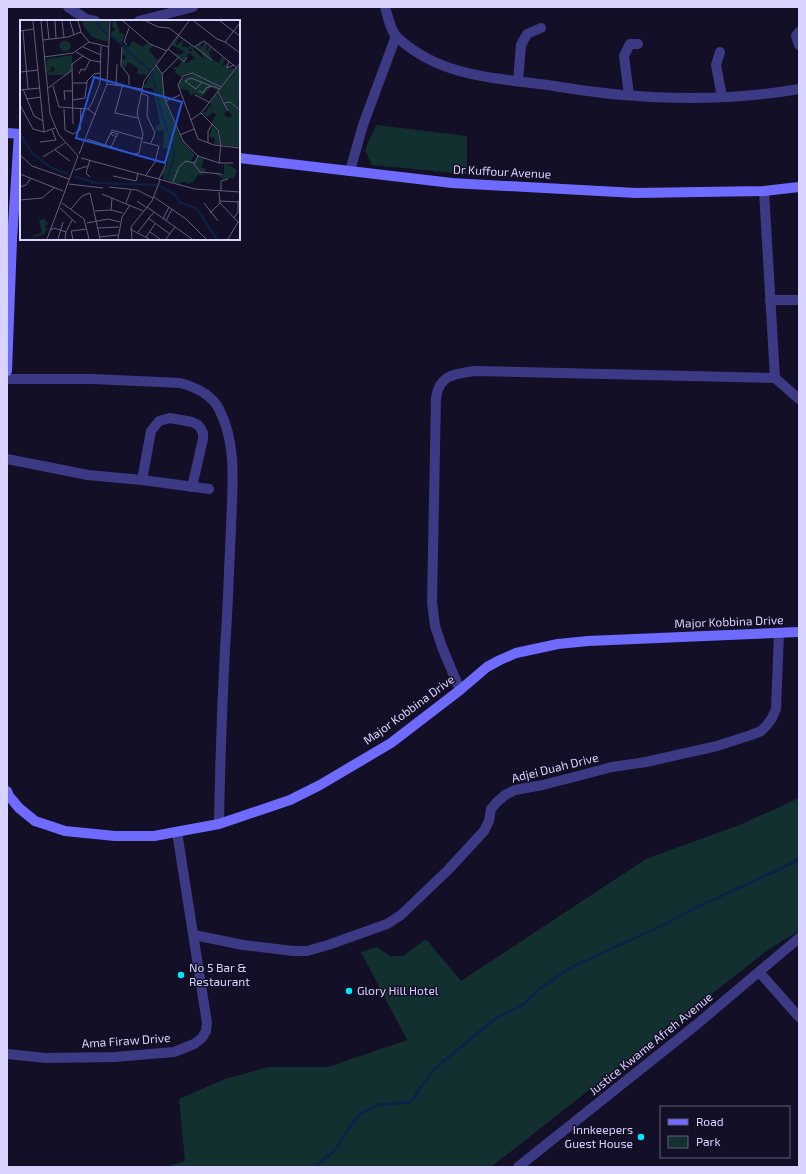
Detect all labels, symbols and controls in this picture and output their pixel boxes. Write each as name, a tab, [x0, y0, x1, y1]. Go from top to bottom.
inset map	[20, 20, 240, 240]
street label: Dr Kuffour Avenue	[453, 161, 552, 181]
street label: Major Kobbina Drive	[674, 612, 784, 631]
street label: Major Kobbina Drive	[360, 671, 457, 748]
street label: Adjei Duah Drive	[510, 749, 600, 786]
place label: No 5 Bar & Restaurant	[189, 960, 250, 988]
marker: No 5 Bar & Restaurant	[176, 970, 186, 980]
place label: Glory Hill Hotel	[357, 983, 439, 997]
marker: Glory Hill Hotel	[344, 986, 354, 996]
street label: Justice Kwame Afreh Avenue	[586, 989, 715, 1097]
street label: Ama Firaw Drive	[81, 1030, 171, 1050]
legend	[660, 1106, 790, 1158]
text: Road	[696, 1114, 724, 1128]
place label: Innkeepers Guest House	[565, 1122, 633, 1150]
marker: Innkeepers Guest House	[636, 1132, 646, 1142]
text: Park	[696, 1134, 721, 1148]

